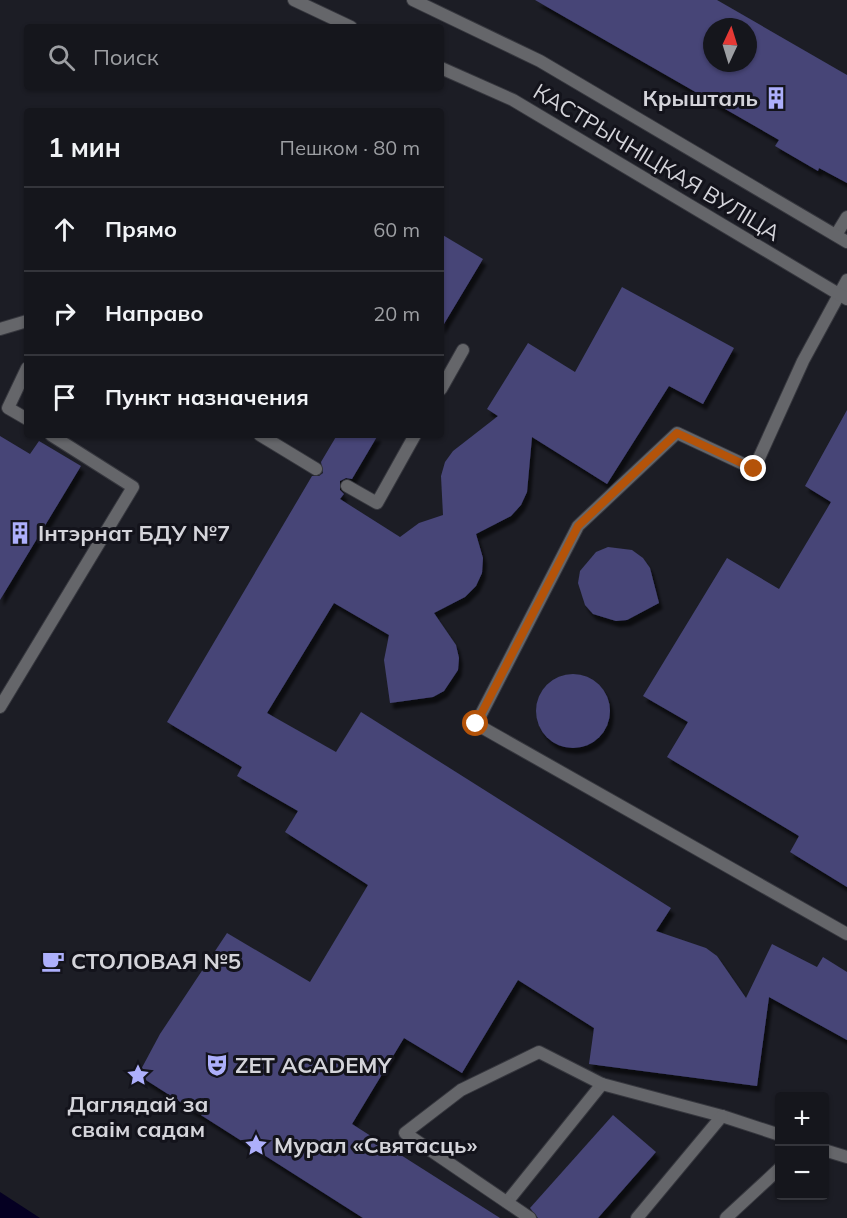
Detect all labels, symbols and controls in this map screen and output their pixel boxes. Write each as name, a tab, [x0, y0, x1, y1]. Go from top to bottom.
north arrow	[703, 18, 757, 72]
search box	[24, 24, 444, 90]
icon: search	[45, 41, 78, 74]
text: Поиск	[93, 43, 159, 71]
street label: КАСТРЫЧНІЦКАЯ ВУЛІЦА	[528, 77, 786, 247]
place label: Крышталь	[642, 84, 758, 112]
building icon: Крышталь	[763, 85, 789, 111]
text: 1 мин	[48, 131, 121, 164]
text: Пешком · 80 m	[280, 135, 420, 160]
icon: ahead	[48, 213, 81, 246]
text: Прямо	[105, 215, 177, 243]
text: 60 m	[373, 217, 420, 242]
icon: right	[48, 297, 81, 330]
text: Направо	[105, 299, 203, 327]
text: 20 m	[373, 301, 420, 326]
icon: arrive	[48, 381, 81, 414]
text: Пункт назначения	[105, 383, 309, 411]
route end	[740, 455, 766, 481]
place label: Інтэрнат БДУ №7	[38, 519, 230, 547]
building icon: Інтэрнат БДУ №7	[7, 520, 33, 546]
route start	[462, 710, 488, 736]
place label: СТОЛОВАЯ №5	[71, 947, 241, 975]
cafe icon: СТОЛОВАЯ №5	[40, 948, 66, 974]
place label: ZET ACADEMY	[235, 1051, 392, 1079]
theatre icon: ZET ACADEMY	[204, 1052, 230, 1078]
place icon: Даглядай за сваім садам	[125, 1062, 151, 1088]
place label: Даглядай за сваім садам	[68, 1090, 208, 1143]
map controls	[775, 1092, 829, 1200]
button: +	[775, 1092, 829, 1146]
place label: Мурал «Святасць»	[274, 1131, 477, 1159]
place icon: Мурал «Святасць»	[243, 1132, 269, 1158]
button: −	[775, 1146, 829, 1200]

